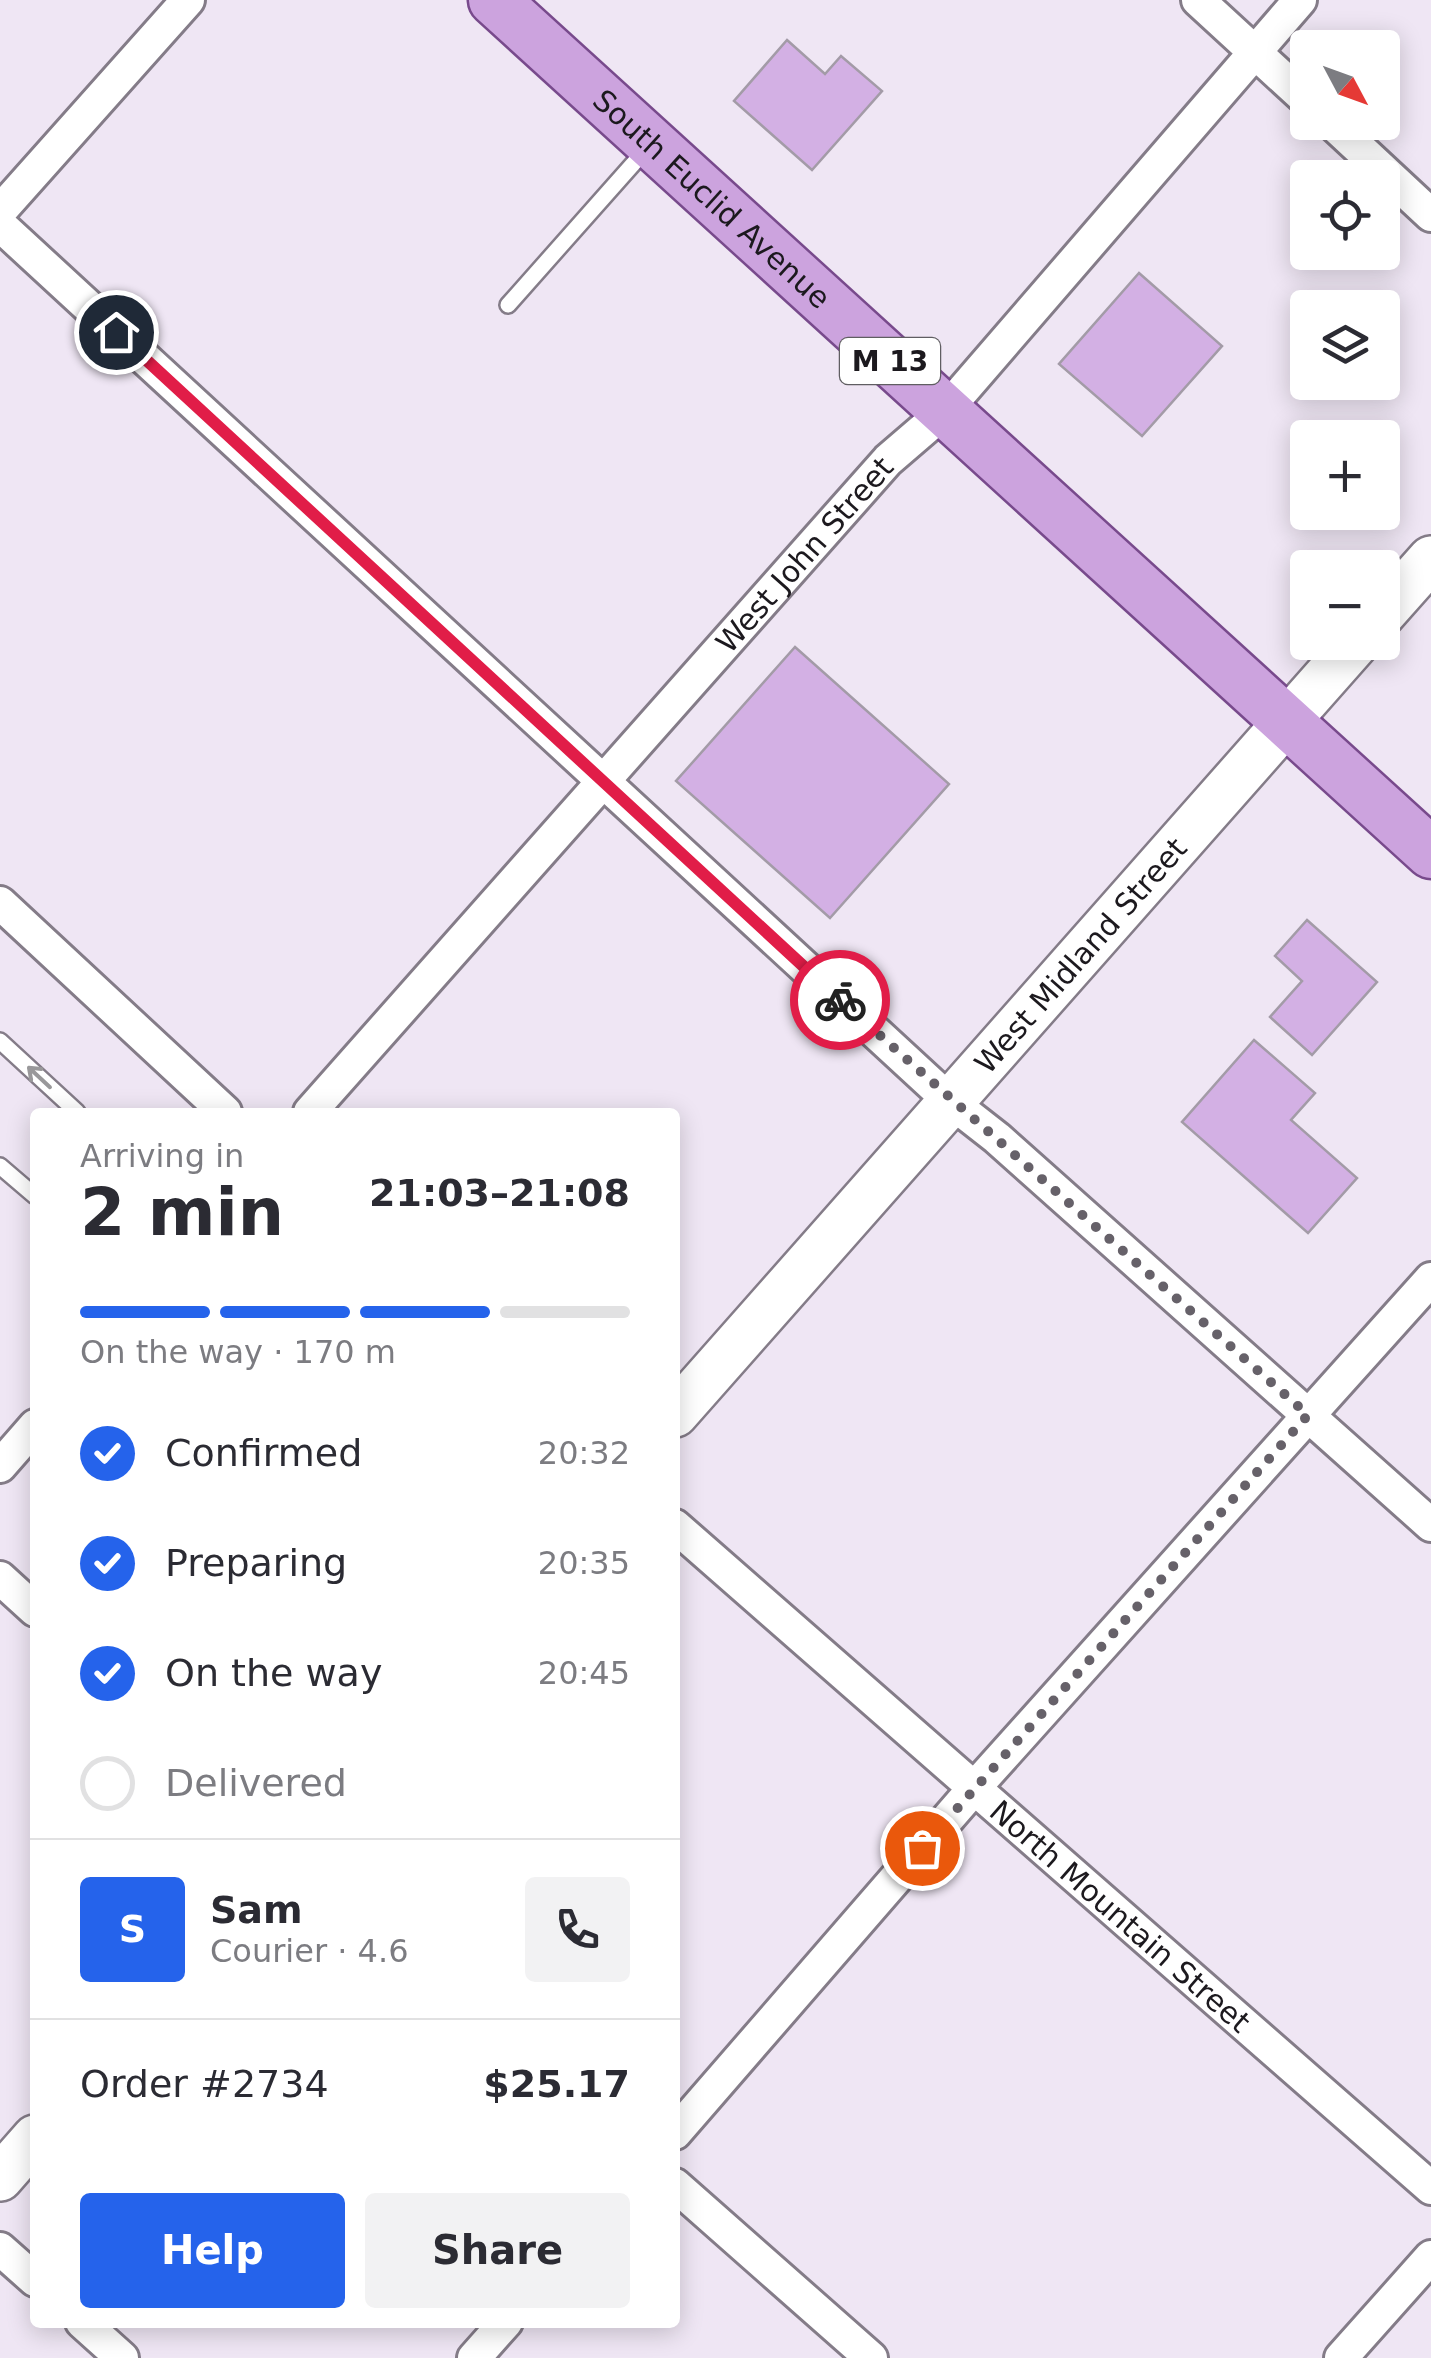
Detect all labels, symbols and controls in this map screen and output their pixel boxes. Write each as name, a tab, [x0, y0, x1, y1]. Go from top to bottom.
north arrow	[1290, 30, 1400, 140]
map controls	[1290, 30, 1400, 660]
street label: South Euclid Avenue	[586, 82, 838, 315]
button: locate	[1290, 160, 1400, 270]
pin	[74, 290, 159, 375]
button: layers	[1290, 290, 1400, 400]
icon: home	[89, 305, 144, 360]
road number: M 13	[840, 338, 940, 384]
button: +	[1290, 420, 1400, 530]
street label: West John Street	[708, 449, 900, 659]
button: −	[1290, 550, 1400, 660]
street label: West Midland Street	[967, 830, 1193, 1080]
courier	[790, 950, 890, 1050]
icon: bike	[813, 973, 868, 1028]
one-way arrow	[27, 1066, 52, 1089]
text: Arriving in	[80, 1137, 244, 1175]
text: 21:03–21:08	[369, 1171, 630, 1215]
text: 2 min	[80, 1175, 284, 1250]
text: On the way · 170 m	[80, 1333, 396, 1371]
icon: check	[80, 1426, 135, 1481]
text: Confirmed	[165, 1431, 362, 1475]
text: 20:32	[538, 1434, 630, 1472]
icon: check	[80, 1536, 135, 1591]
text: Preparing	[165, 1541, 347, 1585]
text: 20:35	[538, 1544, 630, 1582]
icon: check	[80, 1646, 135, 1701]
text: On the way	[165, 1651, 382, 1695]
text: 20:45	[538, 1654, 630, 1692]
text: Delivered	[165, 1761, 347, 1805]
street label: North Mountain Street	[983, 1793, 1258, 2039]
pin	[880, 1806, 965, 1891]
icon: bag	[895, 1821, 950, 1876]
button: phone	[525, 1877, 630, 1982]
text: Sam	[210, 1888, 303, 1932]
text: S	[119, 1907, 146, 1951]
text: Courier · 4.6	[210, 1932, 409, 1970]
text: Order #2734	[80, 2062, 329, 2106]
text: $25.17	[483, 2062, 630, 2106]
button: Help	[80, 2193, 345, 2308]
button: Share	[365, 2193, 630, 2308]

